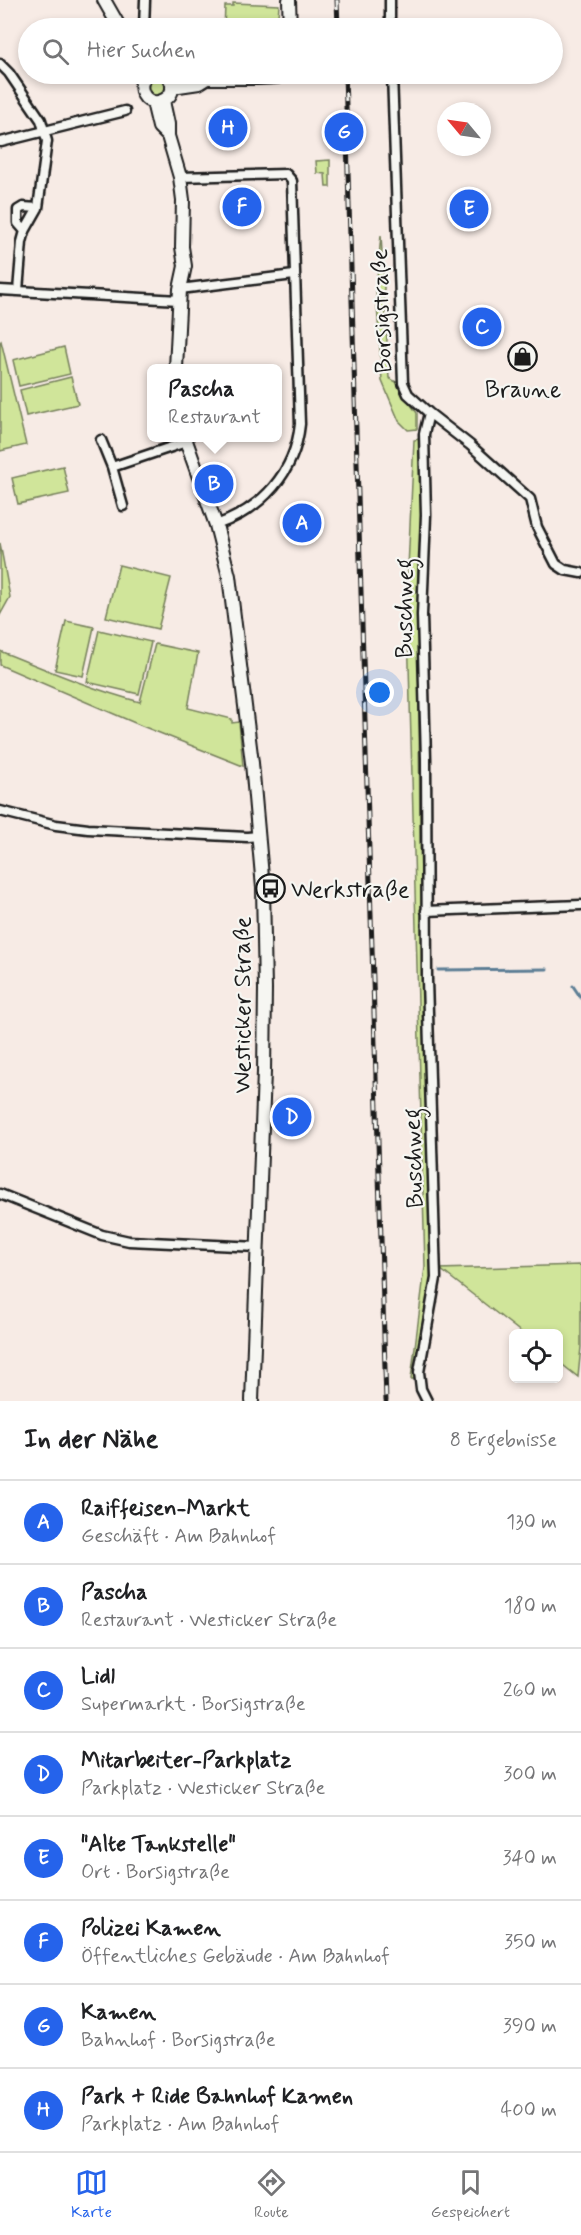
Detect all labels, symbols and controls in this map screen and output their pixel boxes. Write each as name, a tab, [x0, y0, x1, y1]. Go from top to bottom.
search box	[18, 18, 563, 84]
icon: search	[39, 35, 72, 68]
text: Hier suchen	[87, 37, 196, 65]
north arrow	[437, 102, 491, 156]
pin: H	[208, 106, 248, 150]
pin: G	[324, 110, 364, 154]
pin: F	[222, 184, 262, 230]
pin: E	[450, 186, 488, 232]
street label: Borsigstraße	[365, 248, 400, 374]
pin: C	[462, 304, 502, 350]
shop icon: Braune	[507, 340, 539, 372]
popup	[147, 364, 282, 442]
place label: Braune	[485, 375, 561, 406]
text: Pascha	[168, 376, 234, 404]
text: Restaurant	[168, 404, 261, 431]
pin: B	[194, 462, 234, 506]
pin: A	[282, 500, 322, 546]
street label: Buschweg	[390, 558, 424, 658]
your location	[365, 678, 394, 707]
bus stop icon: Werkstraße	[254, 873, 286, 905]
place label: Werkstraße	[291, 875, 410, 906]
street label: Westicker Straße	[228, 916, 259, 1094]
pin: D	[272, 1094, 312, 1140]
street label: Buschweg	[397, 1107, 435, 1209]
map controls	[509, 1329, 563, 1383]
button: locate	[509, 1329, 563, 1383]
text: In der Nähe	[24, 1423, 158, 1457]
text: 8 Ergebnisse	[450, 1427, 557, 1454]
text: Raiffeisen-Markt	[81, 1495, 250, 1523]
text: A	[37, 1509, 50, 1536]
text: 130 m	[506, 1509, 557, 1536]
text: Geschäft · Am Bahnhof	[81, 1523, 276, 1550]
text: Pascha	[81, 1579, 147, 1607]
text: B	[37, 1593, 50, 1620]
text: 180 m	[504, 1593, 557, 1620]
text: Restaurant · Westicker Straße	[81, 1607, 337, 1634]
text: Lidl	[81, 1663, 115, 1691]
text: C	[36, 1677, 51, 1704]
text: 260 m	[503, 1677, 557, 1704]
text: Supermarkt · Borsigstraße	[81, 1691, 306, 1718]
text: Mitarbeiter-Parkplatz	[81, 1747, 291, 1775]
text: D	[37, 1761, 50, 1788]
text: 300 m	[503, 1761, 557, 1788]
text: Parkplatz · Westicker Straße	[81, 1775, 325, 1802]
text: "Alte Tankstelle"	[81, 1831, 236, 1859]
text: E	[38, 1845, 49, 1872]
text: 340 m	[502, 1845, 557, 1872]
text: Ort · Borsigstraße	[81, 1859, 230, 1886]
text: Polizei Kamen	[81, 1915, 221, 1943]
text: F	[38, 1929, 49, 1956]
text: 350 m	[504, 1929, 557, 1956]
text: Öffentliches Gebäude · Am Bahnhof	[81, 1943, 390, 1970]
text: Kamen	[81, 1999, 156, 2027]
text: G	[37, 2013, 50, 2040]
text: 390 m	[503, 2013, 557, 2040]
text: Bahnhof · Borsigstraße	[81, 2027, 276, 2054]
text: Park + Ride Bahnhof Kamen	[81, 2083, 353, 2111]
text: H	[37, 2097, 50, 2124]
text: 400 m	[501, 2097, 557, 2124]
text: Parkplatz · Am Bahnhof	[81, 2111, 279, 2138]
tab: Karte	[71, 2166, 112, 2223]
tab: Route	[254, 2166, 289, 2223]
tab: Gespeichert	[431, 2166, 510, 2223]

